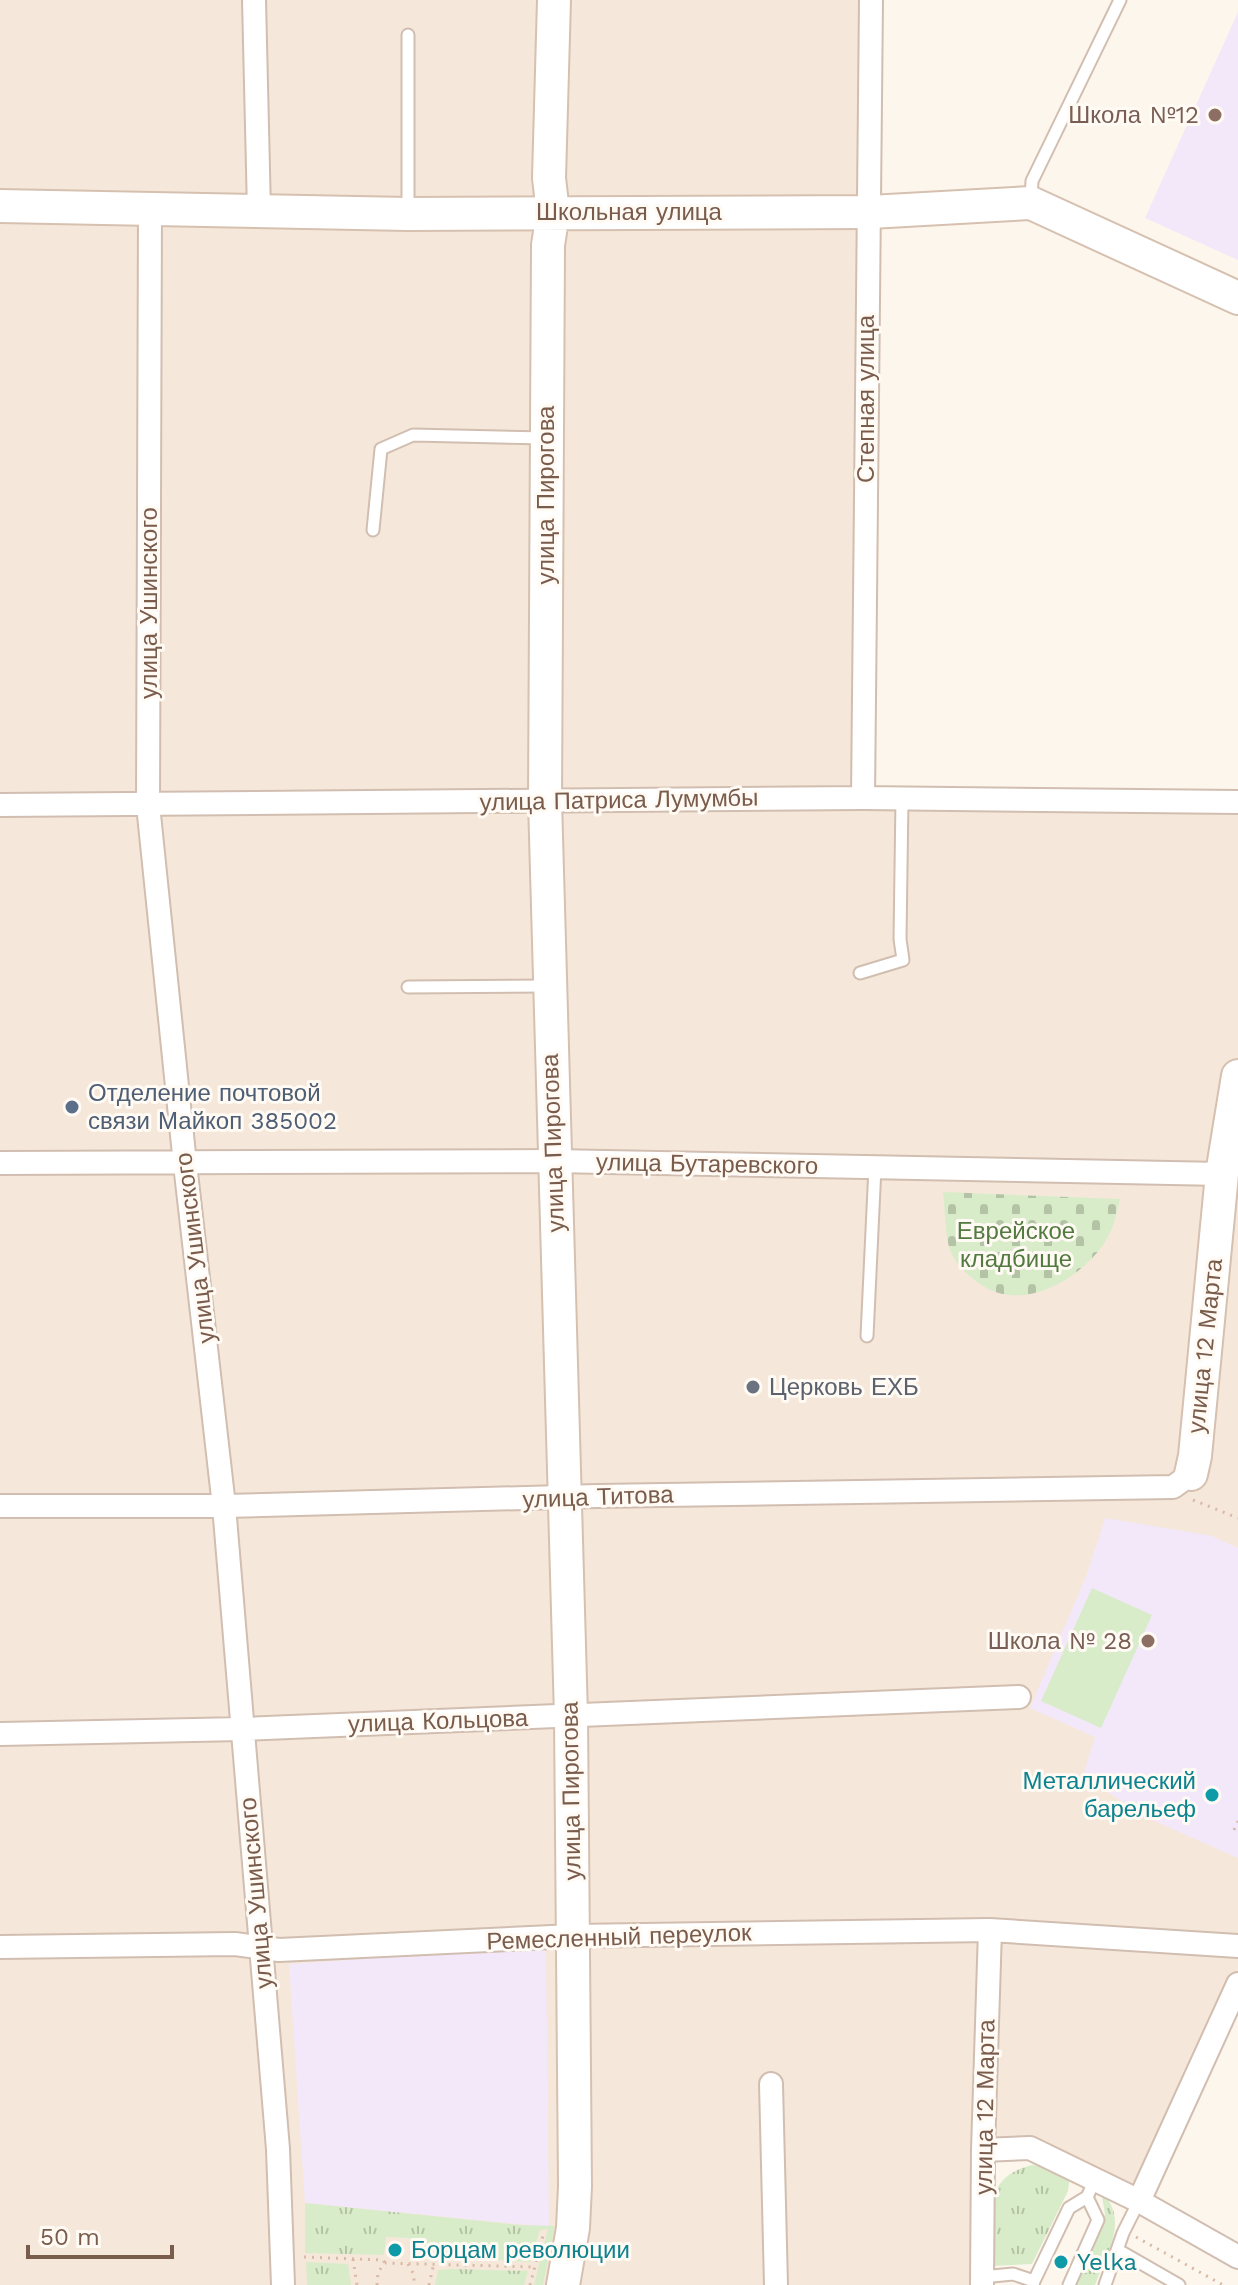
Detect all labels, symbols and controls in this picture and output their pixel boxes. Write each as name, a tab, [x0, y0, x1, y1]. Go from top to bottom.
place label: Школа №12	[1068, 101, 1199, 129]
marker: Школа №12	[1206, 106, 1224, 124]
street label: Школьная улица	[536, 198, 723, 226]
street label: Степная улица	[852, 314, 880, 483]
street label: улица Пирогова	[532, 405, 560, 584]
street label: улица Ушинского	[135, 507, 163, 699]
street label: улица Патриса Лумумбы	[479, 784, 759, 816]
street label: улица Пирогова	[536, 1052, 570, 1233]
place label: Отделение почтовой связи Майкоп 385002	[88, 1079, 337, 1135]
marker: Отделение почтовой связи Майкоп 385002	[63, 1098, 81, 1116]
street label: улица Бутаревского	[596, 1148, 818, 1180]
street label: улица Ушинского	[169, 1151, 221, 1345]
park label: Еврейское кладбище	[957, 1217, 1075, 1273]
street label: улица 12 Марта	[1182, 1257, 1228, 1435]
place label: Церковь ЕХБ	[769, 1373, 919, 1401]
marker: Церковь ЕХБ	[744, 1378, 762, 1396]
street label: улица Титова	[522, 1480, 675, 1514]
place label: Школа № 28	[988, 1627, 1132, 1655]
marker: Школа № 28	[1139, 1632, 1157, 1650]
street label: улица Пирогова	[555, 1701, 587, 1881]
street label: улица Кольцова	[348, 1704, 529, 1738]
place label: Металлический барельеф	[1023, 1767, 1196, 1823]
marker: Металлический барельеф	[1203, 1786, 1221, 1804]
street label: улица Ушинского	[234, 1796, 278, 1990]
street label: Ремесленный переулок	[486, 1918, 753, 1956]
street label: улица 12 Марта	[969, 2018, 1001, 2195]
scale bar	[28, 2209, 172, 2259]
text: 50 m	[40, 2223, 100, 2251]
place label: Борцам революции	[411, 2236, 630, 2264]
marker: Борцам революции	[386, 2241, 404, 2259]
place label: Yelka	[1077, 2248, 1137, 2276]
marker: Yelka	[1052, 2253, 1070, 2271]

